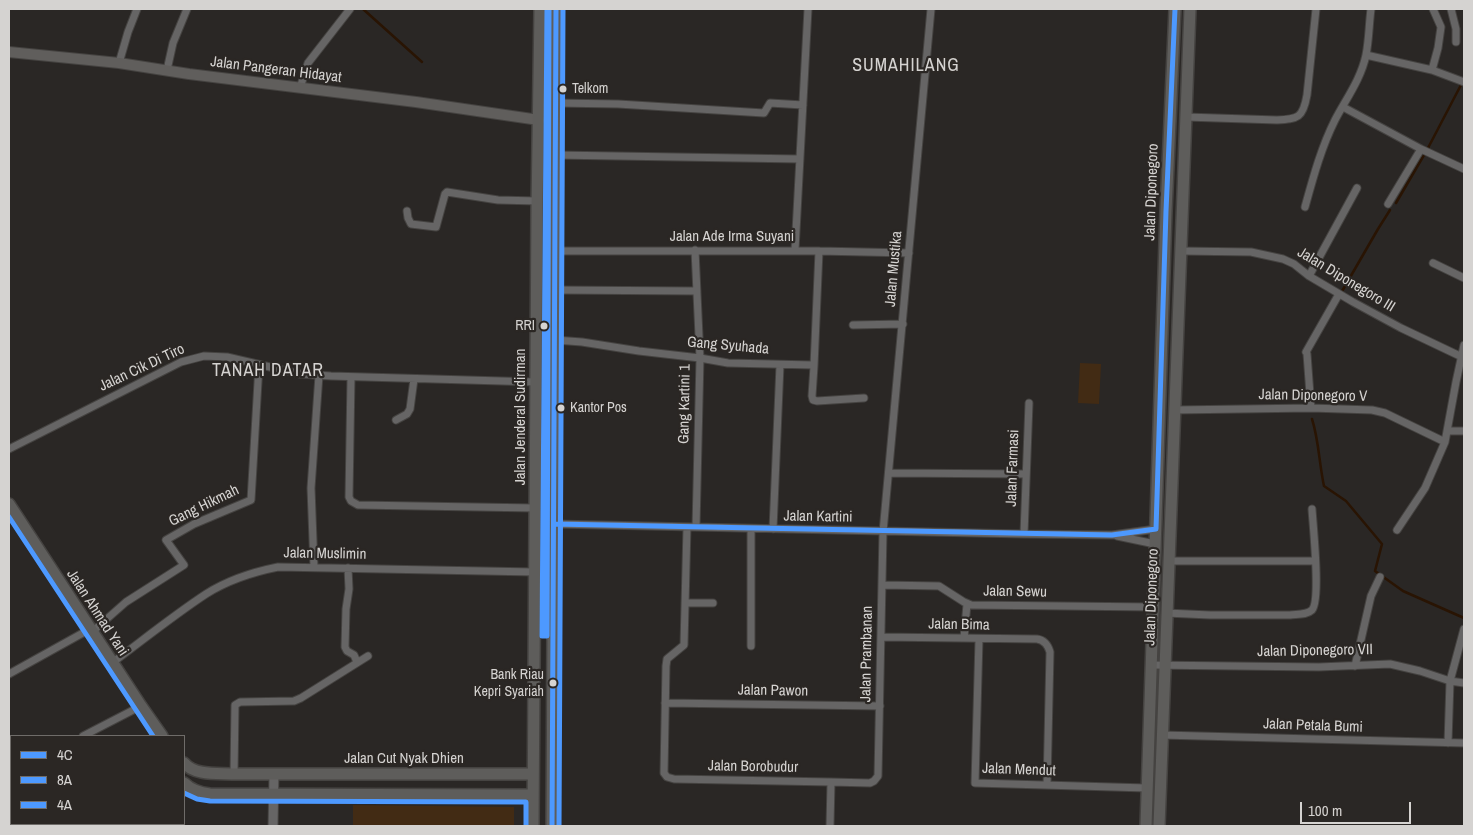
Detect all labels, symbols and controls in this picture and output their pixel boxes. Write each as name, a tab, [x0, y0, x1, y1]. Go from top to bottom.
street label: Jalan Pangeran Hidayat	[209, 53, 343, 87]
district label: SUMAHILANG	[851, 55, 961, 77]
place label: Telkom	[572, 81, 608, 97]
marker: Telkom	[558, 84, 568, 94]
street label: Jalan Diponegoro	[1141, 143, 1163, 241]
street label: Jalan Ade Irma Suyani	[670, 228, 794, 246]
street label: Jalan Mustika	[882, 230, 906, 308]
street label: Jalan Diponegoro III	[1294, 244, 1398, 316]
place label: RRI	[515, 318, 535, 334]
marker: RRI	[539, 321, 549, 331]
street label: Gang Syuhada	[686, 333, 770, 359]
street label: Jalan Cik Di Tiro	[97, 340, 187, 396]
street label: Jalan Jenderal Sudirman	[512, 349, 530, 485]
district label: TANAH DATAR	[211, 360, 325, 382]
street label: Gang Kartini 1	[675, 364, 695, 444]
street label: Jalan Diponegoro V	[1258, 386, 1368, 406]
place label: Kantor Pos	[570, 400, 627, 416]
marker: Kantor Pos	[556, 403, 566, 413]
street label: Jalan Farmasi	[1003, 429, 1023, 507]
street label: Gang Hikmah	[166, 481, 242, 531]
street label: Jalan Kartini	[783, 507, 853, 527]
street label: Jalan Muslimin	[283, 544, 367, 564]
street label: Jalan Diponegoro	[1141, 548, 1163, 646]
street label: Jalan Ahmad Yani	[62, 566, 132, 660]
street label: Jalan Sewu	[983, 582, 1047, 602]
street label: Jalan Prambanan	[857, 606, 877, 702]
street label: Jalan Bima	[928, 615, 990, 635]
street label: Jalan Diponegoro VII	[1257, 641, 1373, 661]
place label: Bank Riau Kepri Syariah	[474, 667, 544, 700]
marker: Bank Riau Kepri Syariah	[548, 678, 558, 688]
street label: Jalan Pawon	[738, 681, 808, 701]
street label: Jalan Petala Bumi	[1263, 715, 1363, 737]
legend	[10, 735, 185, 825]
text: 4C	[57, 744, 73, 765]
street label: Jalan Cut Nyak Dhien	[344, 750, 464, 768]
street label: Jalan Borobudur	[708, 757, 798, 777]
street label: Jalan Mendut	[982, 760, 1056, 780]
text: 8A	[57, 769, 72, 790]
scale bar	[1303, 792, 1414, 824]
text: 4A	[57, 794, 72, 815]
text: 100 m	[1308, 800, 1342, 821]

